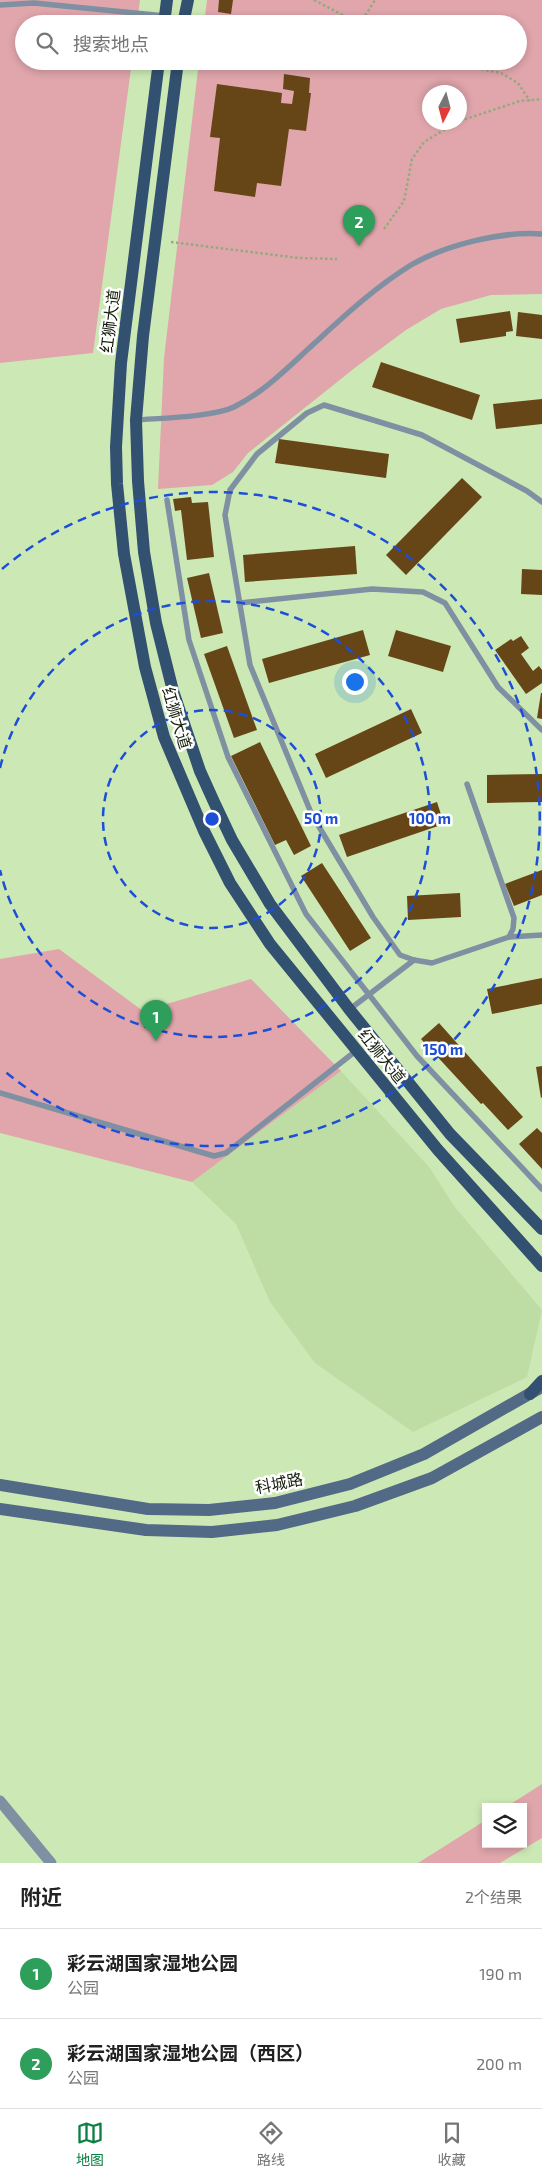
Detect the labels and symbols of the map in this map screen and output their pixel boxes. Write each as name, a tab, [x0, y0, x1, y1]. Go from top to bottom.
north arrow	[422, 85, 467, 130]
pin: 2	[343, 205, 375, 246]
street label: 红狮大道	[96, 288, 123, 354]
your location	[342, 669, 368, 695]
street label: 红狮大道	[159, 684, 196, 751]
text: 50 m	[304, 809, 338, 827]
text: 100 m	[409, 809, 451, 827]
centre of rings	[203, 810, 221, 828]
pin: 1	[140, 1000, 172, 1041]
street label: 红狮大道	[355, 1025, 410, 1087]
text: 150 m	[423, 1040, 463, 1058]
street label: 科城路	[254, 1469, 304, 1496]

